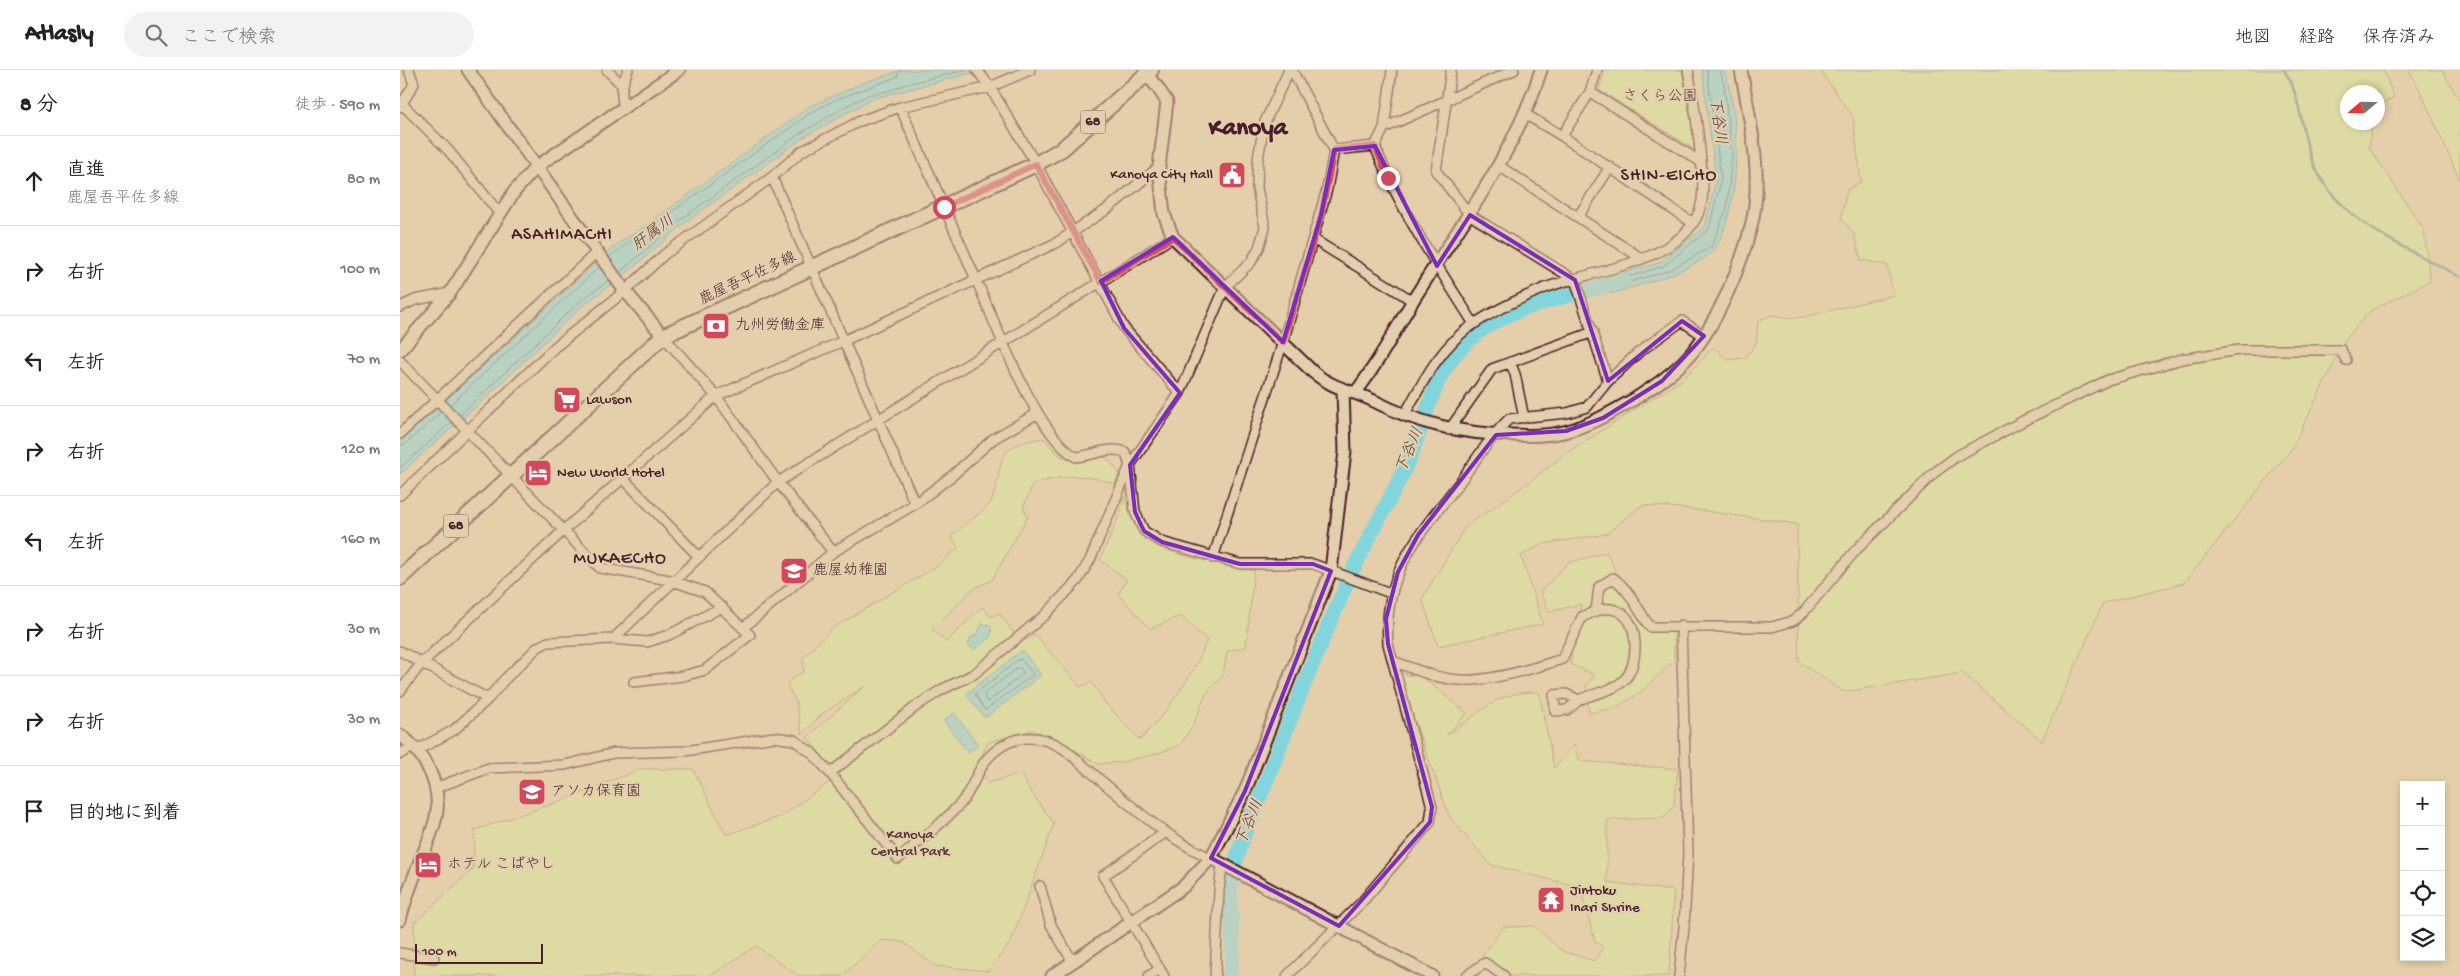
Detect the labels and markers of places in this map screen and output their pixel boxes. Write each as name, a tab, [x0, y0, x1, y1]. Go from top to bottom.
public building icon: Kanoya City Hall	[1217, 160, 1247, 190]
place label: Kanoya City Hall	[1110, 166, 1213, 184]
bank icon: 九州労働金庫	[701, 311, 731, 341]
place label: 九州労働金庫	[735, 316, 825, 335]
supermarket icon: Lawson	[552, 385, 582, 415]
place label: Lawson	[586, 391, 632, 409]
hotel icon: New World Hotel	[523, 458, 553, 488]
place label: New World Hotel	[557, 464, 665, 482]
school or university icon: 鹿屋幼稚園	[779, 556, 809, 586]
place label: 鹿屋幼稚園	[813, 561, 888, 580]
school or university icon: アソカ保育園	[517, 777, 547, 807]
place label: アソカ保育園	[551, 782, 641, 801]
hotel icon: ホテル こばやし	[413, 850, 443, 880]
place label: ホテル こばやし	[447, 856, 555, 874]
place label: Jintoku Inari Shrine	[1570, 882, 1640, 917]
temple icon: Jintoku Inari Shrine	[1536, 885, 1566, 915]

